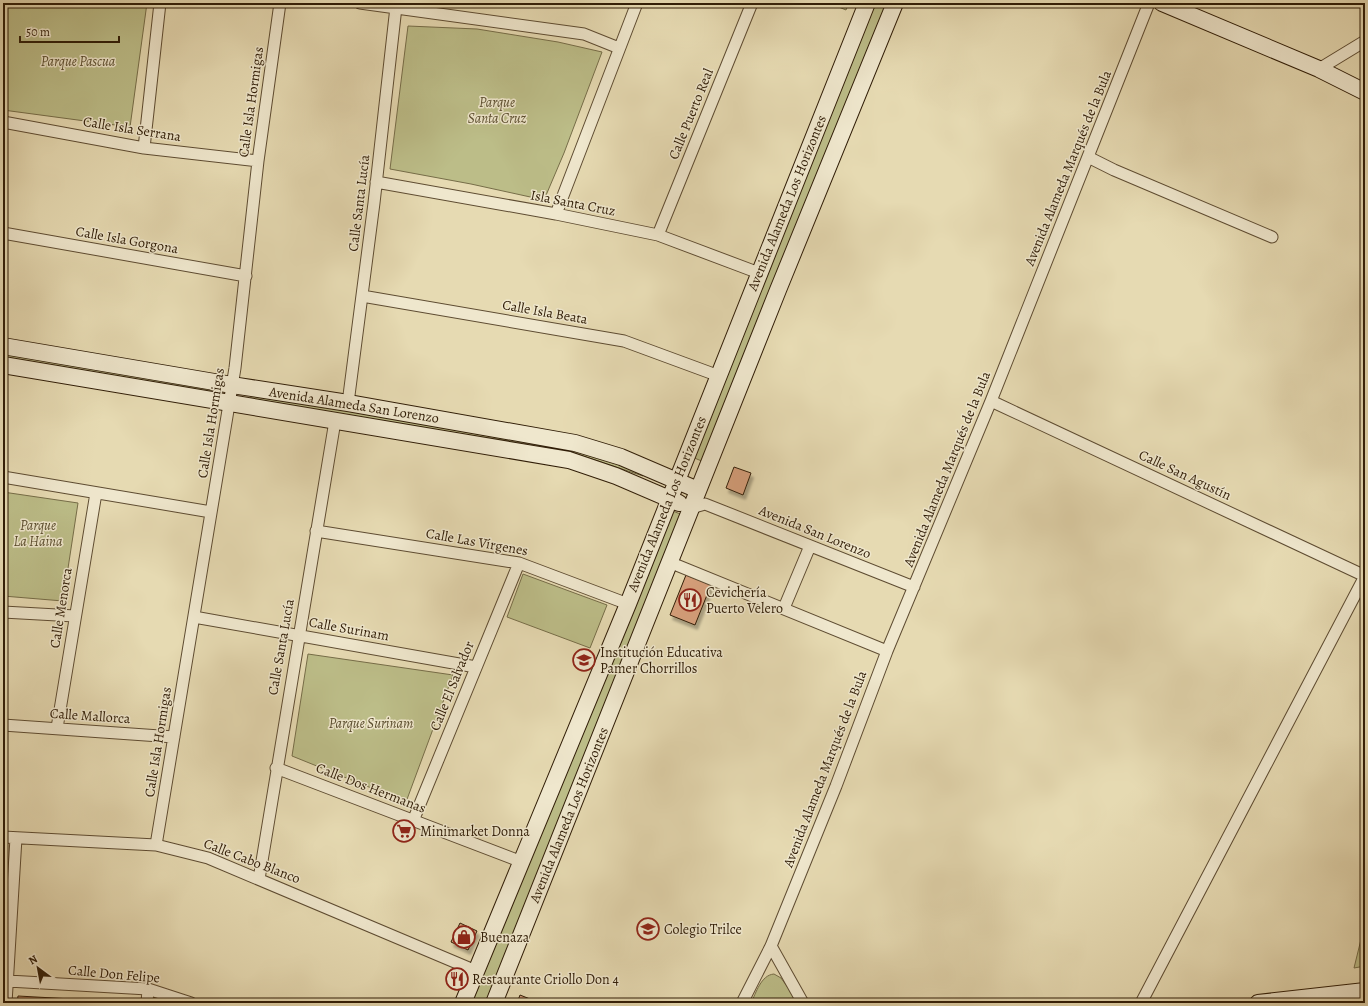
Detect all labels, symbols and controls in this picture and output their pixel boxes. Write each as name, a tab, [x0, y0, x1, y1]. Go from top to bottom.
scale bar	[20, 18, 119, 44]
text: 50 m	[26, 24, 50, 40]
street label: Calle Isla Hormigas	[234, 45, 268, 159]
park label: Parque Pascua	[41, 52, 116, 71]
street label: Calle Puerto Real	[664, 65, 718, 162]
street label: Avenida Alameda Marqués de la Bula	[1020, 67, 1116, 269]
park label: Parque Santa Cruz	[468, 93, 527, 128]
street label: Calle Isla Serrana	[82, 112, 183, 146]
street label: Avenida Alameda Los Horizontes	[743, 112, 831, 295]
street label: Calle Santa Lucía	[344, 153, 374, 253]
street label: Isla Santa Cruz	[529, 185, 617, 221]
street label: Calle Isla Gorgona	[74, 222, 180, 258]
street label: Calle Isla Beata	[501, 295, 590, 329]
street label: Calle Isla Hormigas	[193, 366, 229, 480]
street label: Avenida Alameda Marqués de la Bula	[899, 368, 995, 570]
street label: Avenida Alameda San Lorenzo	[267, 382, 440, 428]
street label: Avenida Alameda Los Horizontes	[623, 413, 711, 596]
street label: Calle San Agustín	[1136, 445, 1235, 505]
street label: Avenida San Lorenzo	[755, 500, 874, 563]
park label: Parque La Haina	[14, 516, 63, 551]
street label: Calle Las Vírgenes	[424, 524, 530, 560]
street label: Calle Menorca	[45, 566, 77, 650]
place label: Cevichería Puerto Velero	[706, 583, 783, 618]
restaurant icon: Cevichería Puerto Velero	[677, 587, 703, 613]
street label: Calle Santa Lucía	[263, 597, 299, 697]
street label: Calle Surinam	[307, 613, 391, 645]
street label: Calle El Salvador	[425, 638, 479, 734]
place label: Institución Educativa Pamer Chorrillos	[600, 643, 723, 678]
school or university icon: Institución Educativa Pamer Chorrillos	[571, 647, 597, 673]
street label: Avenida Alameda Marqués de la Bula	[778, 667, 872, 871]
street label: Calle Isla Hormigas	[140, 685, 176, 799]
street label: Calle Mallorca	[49, 704, 131, 728]
park label: Parque Surinam	[329, 714, 413, 733]
street label: Avenida Alameda Los Horizontes	[525, 724, 613, 907]
street label: Calle Dos Hermanas	[313, 758, 429, 818]
supermarket icon: Minimarket Donna	[391, 818, 417, 844]
place label: Minimarket Donna	[420, 822, 530, 841]
street label: Calle Cabo Blanco	[201, 834, 303, 888]
school or university icon: Colegio Trilce	[635, 916, 661, 942]
place label: Colegio Trilce	[664, 920, 742, 939]
shop icon: Buenaza	[451, 924, 477, 950]
place label: Buenaza	[480, 928, 530, 947]
north arrow	[18, 948, 58, 988]
text: N	[26, 951, 40, 968]
street label: Calle Don Felipe	[67, 961, 161, 987]
restaurant icon: Restaurante Criollo Don 4	[444, 966, 470, 992]
place label: Restaurante Criollo Don 4	[472, 970, 619, 989]

